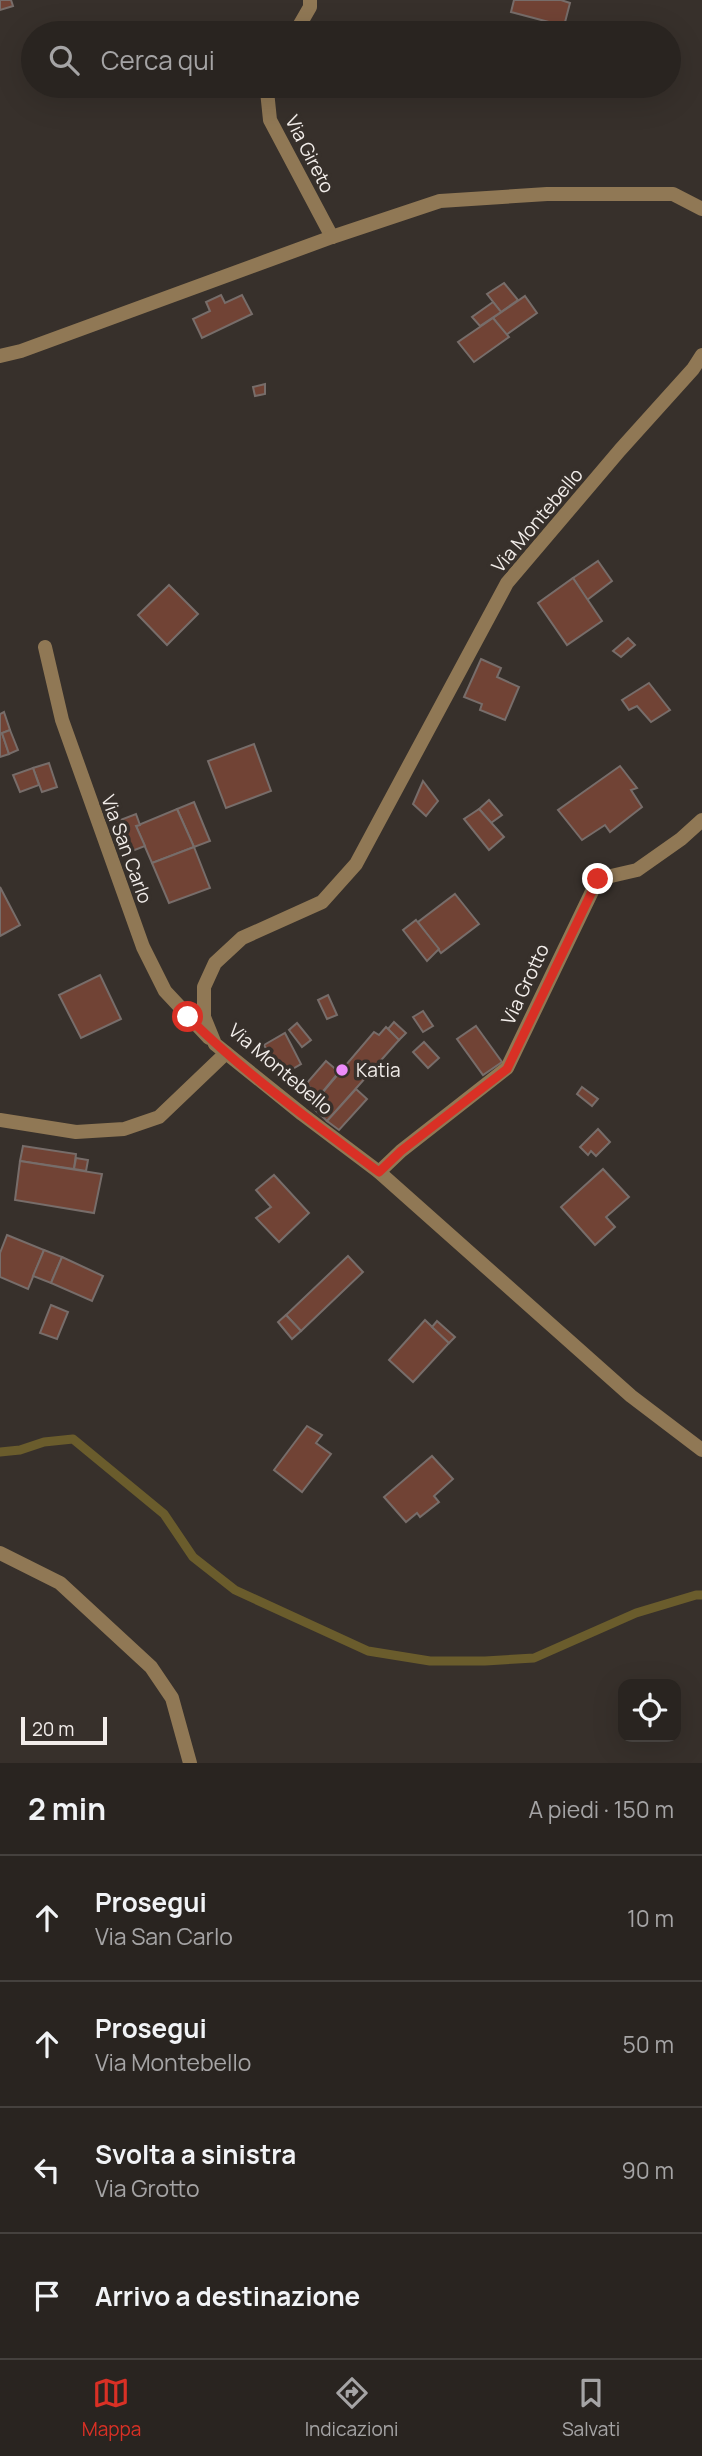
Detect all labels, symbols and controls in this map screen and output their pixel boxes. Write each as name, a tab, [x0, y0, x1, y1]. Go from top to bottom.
search box	[21, 21, 681, 98]
icon: search	[45, 41, 83, 79]
text: Cerca qui	[101, 42, 215, 78]
street label: Via Gireto	[279, 111, 341, 197]
street label: Via Montebello	[486, 462, 588, 578]
street label: Via San Carlo	[95, 791, 159, 907]
route end	[582, 863, 613, 894]
street label: Via Grotto	[495, 939, 555, 1029]
route start	[172, 1001, 203, 1032]
street label: Via Montebello	[223, 1018, 339, 1120]
place label: Katia	[356, 1057, 400, 1083]
marker: Katia	[334, 1062, 350, 1078]
map controls	[618, 1679, 681, 1742]
button: locate	[618, 1679, 681, 1742]
scale bar	[21, 1714, 107, 1746]
text: 20 m	[32, 1716, 74, 1742]
text: 2 min	[28, 1788, 106, 1829]
text: A piedi · 150 m	[529, 1793, 674, 1825]
text: Prosegui	[95, 1884, 207, 1920]
icon: ahead	[28, 1899, 66, 1937]
text: 10 m	[627, 1902, 674, 1934]
text: Via San Carlo	[95, 1920, 233, 1952]
text: Prosegui	[95, 2010, 207, 2046]
icon: ahead	[28, 2025, 66, 2063]
text: 50 m	[623, 2028, 674, 2060]
text: Via Montebello	[95, 2046, 251, 2078]
text: Svolta a sinistra	[95, 2136, 296, 2172]
icon: left	[28, 2151, 66, 2189]
text: 90 m	[622, 2154, 674, 2186]
text: Via Grotto	[95, 2172, 200, 2204]
icon: arrive	[28, 2277, 66, 2315]
text: Arrivo a destinazione	[95, 2278, 360, 2314]
tab: Mappa	[82, 2374, 141, 2442]
tab: Indicazioni	[305, 2374, 398, 2442]
tab: Salvati	[562, 2374, 620, 2442]

